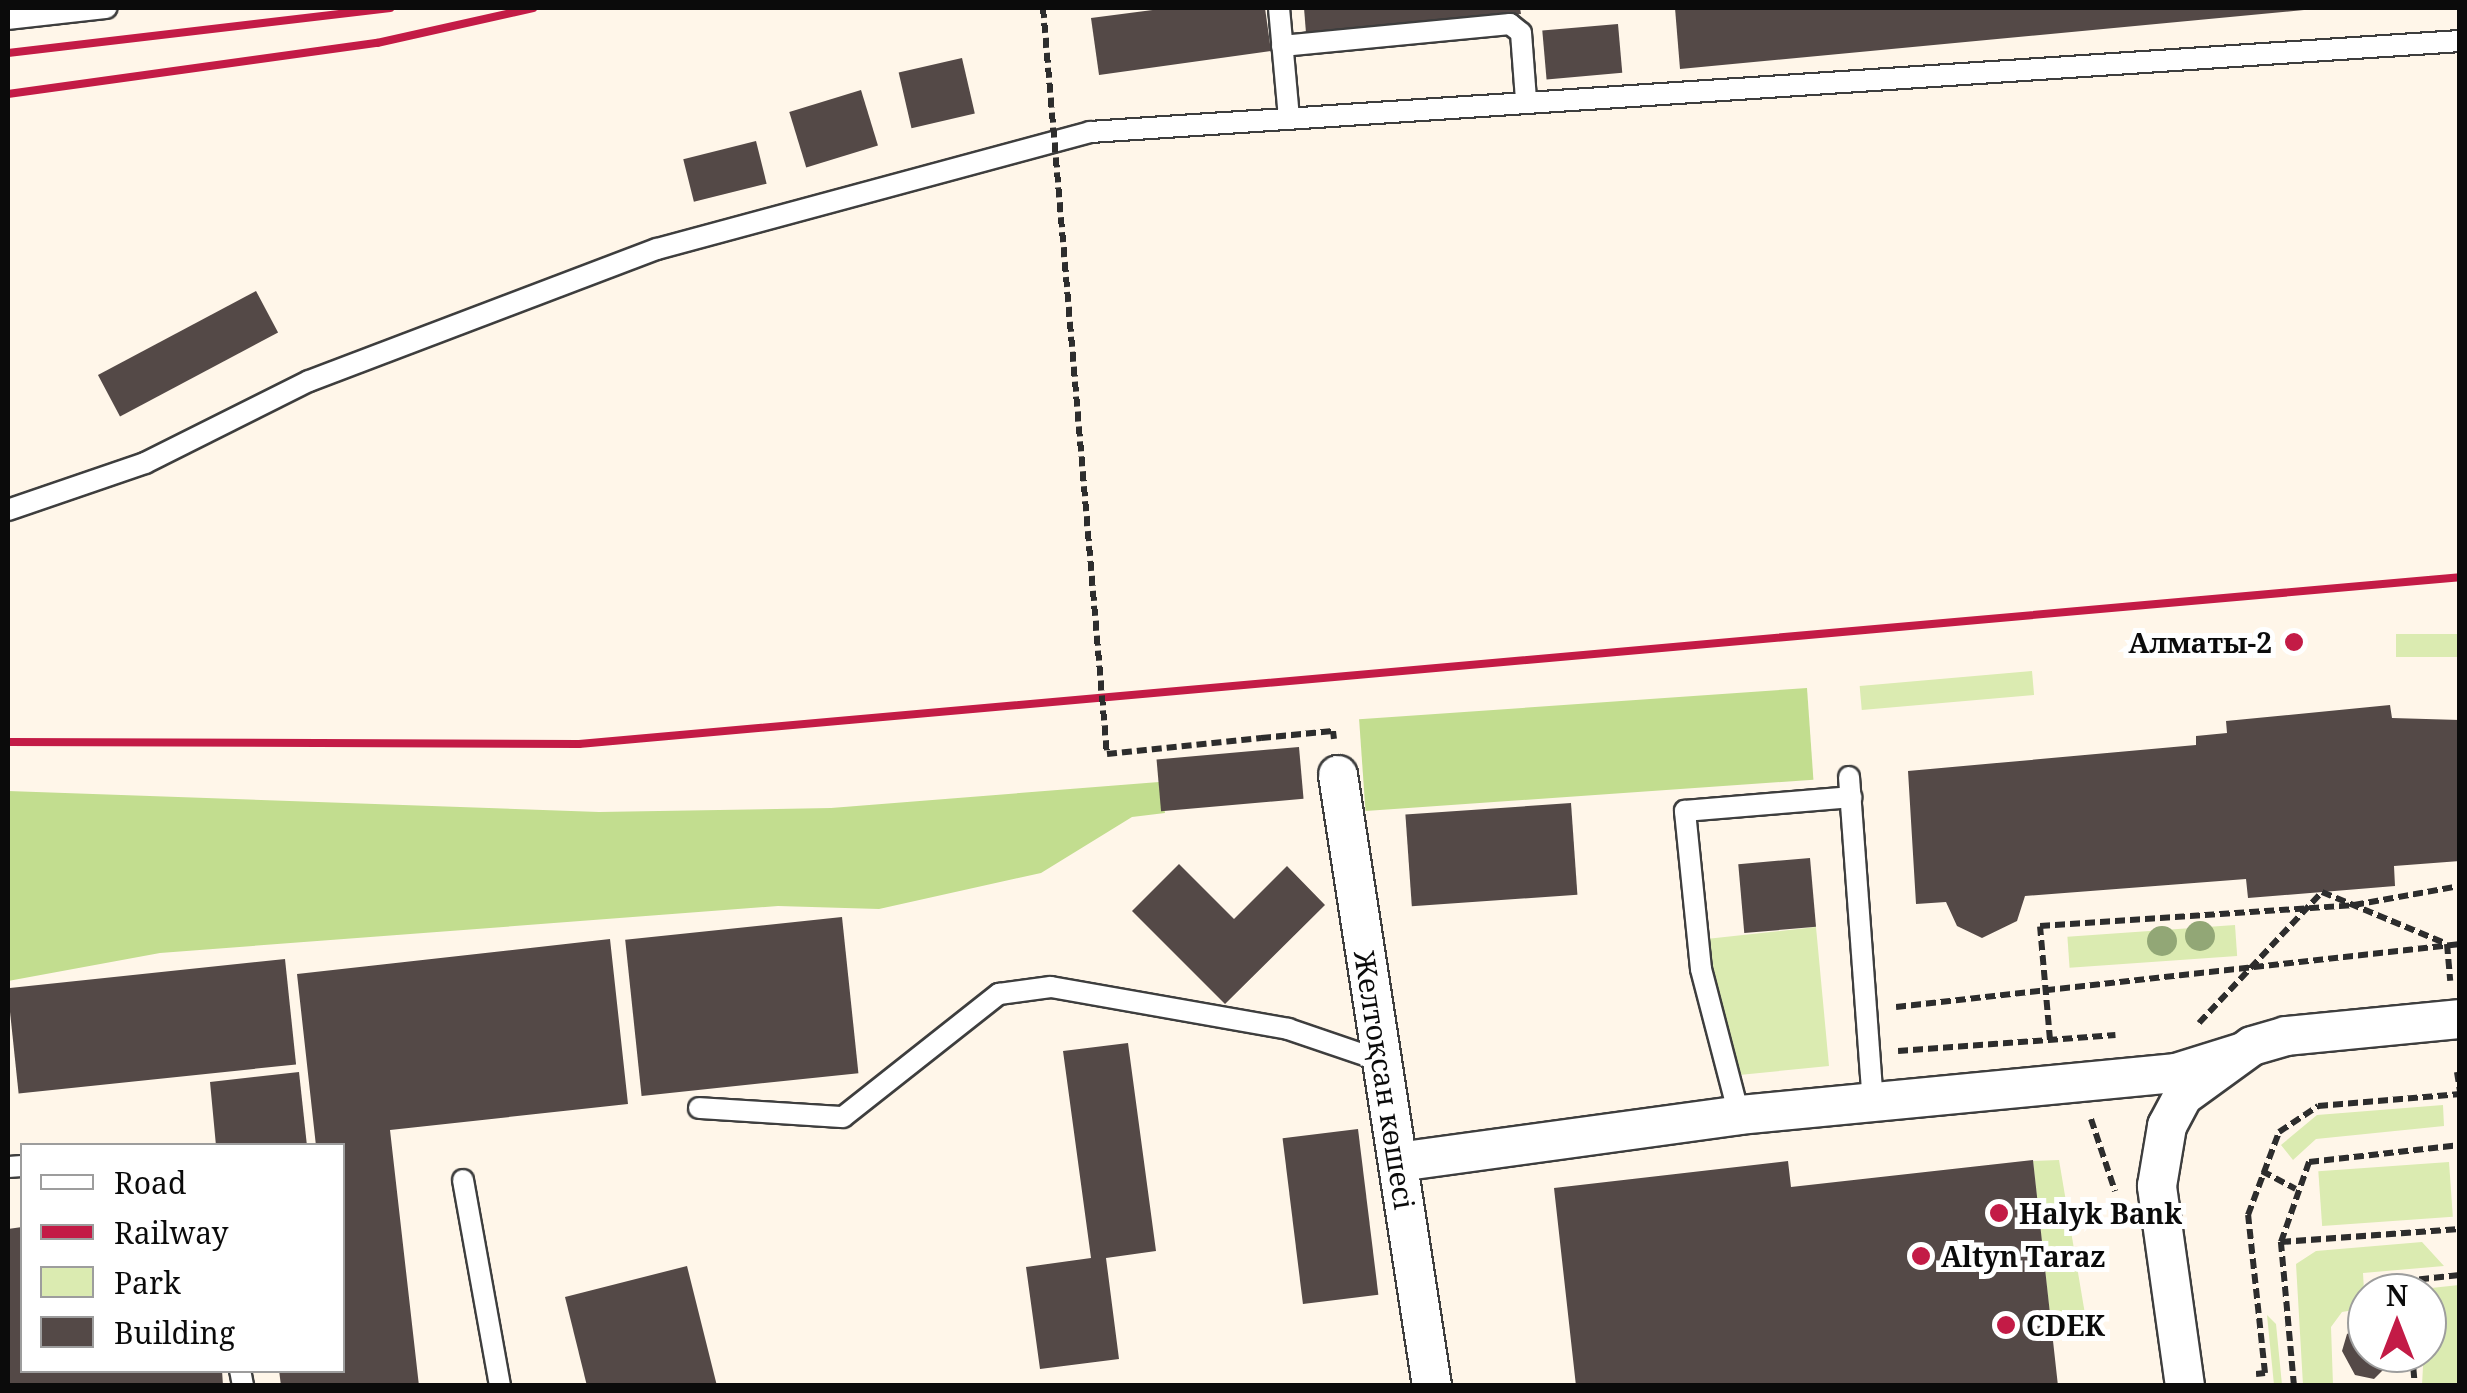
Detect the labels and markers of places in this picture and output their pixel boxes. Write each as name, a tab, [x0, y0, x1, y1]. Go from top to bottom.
place label: Алматы-2	[2128, 625, 2272, 659]
marker: Алматы-2	[2281, 629, 2307, 655]
place label: Halyk Bank	[2019, 1196, 2182, 1230]
marker: Halyk Bank	[1988, 1202, 2010, 1224]
place label: Altyn Taraz	[1941, 1239, 2105, 1273]
marker: Altyn Taraz	[1910, 1245, 1932, 1267]
place label: CDEK	[2026, 1308, 2105, 1342]
marker: CDEK	[1995, 1314, 2017, 1336]

